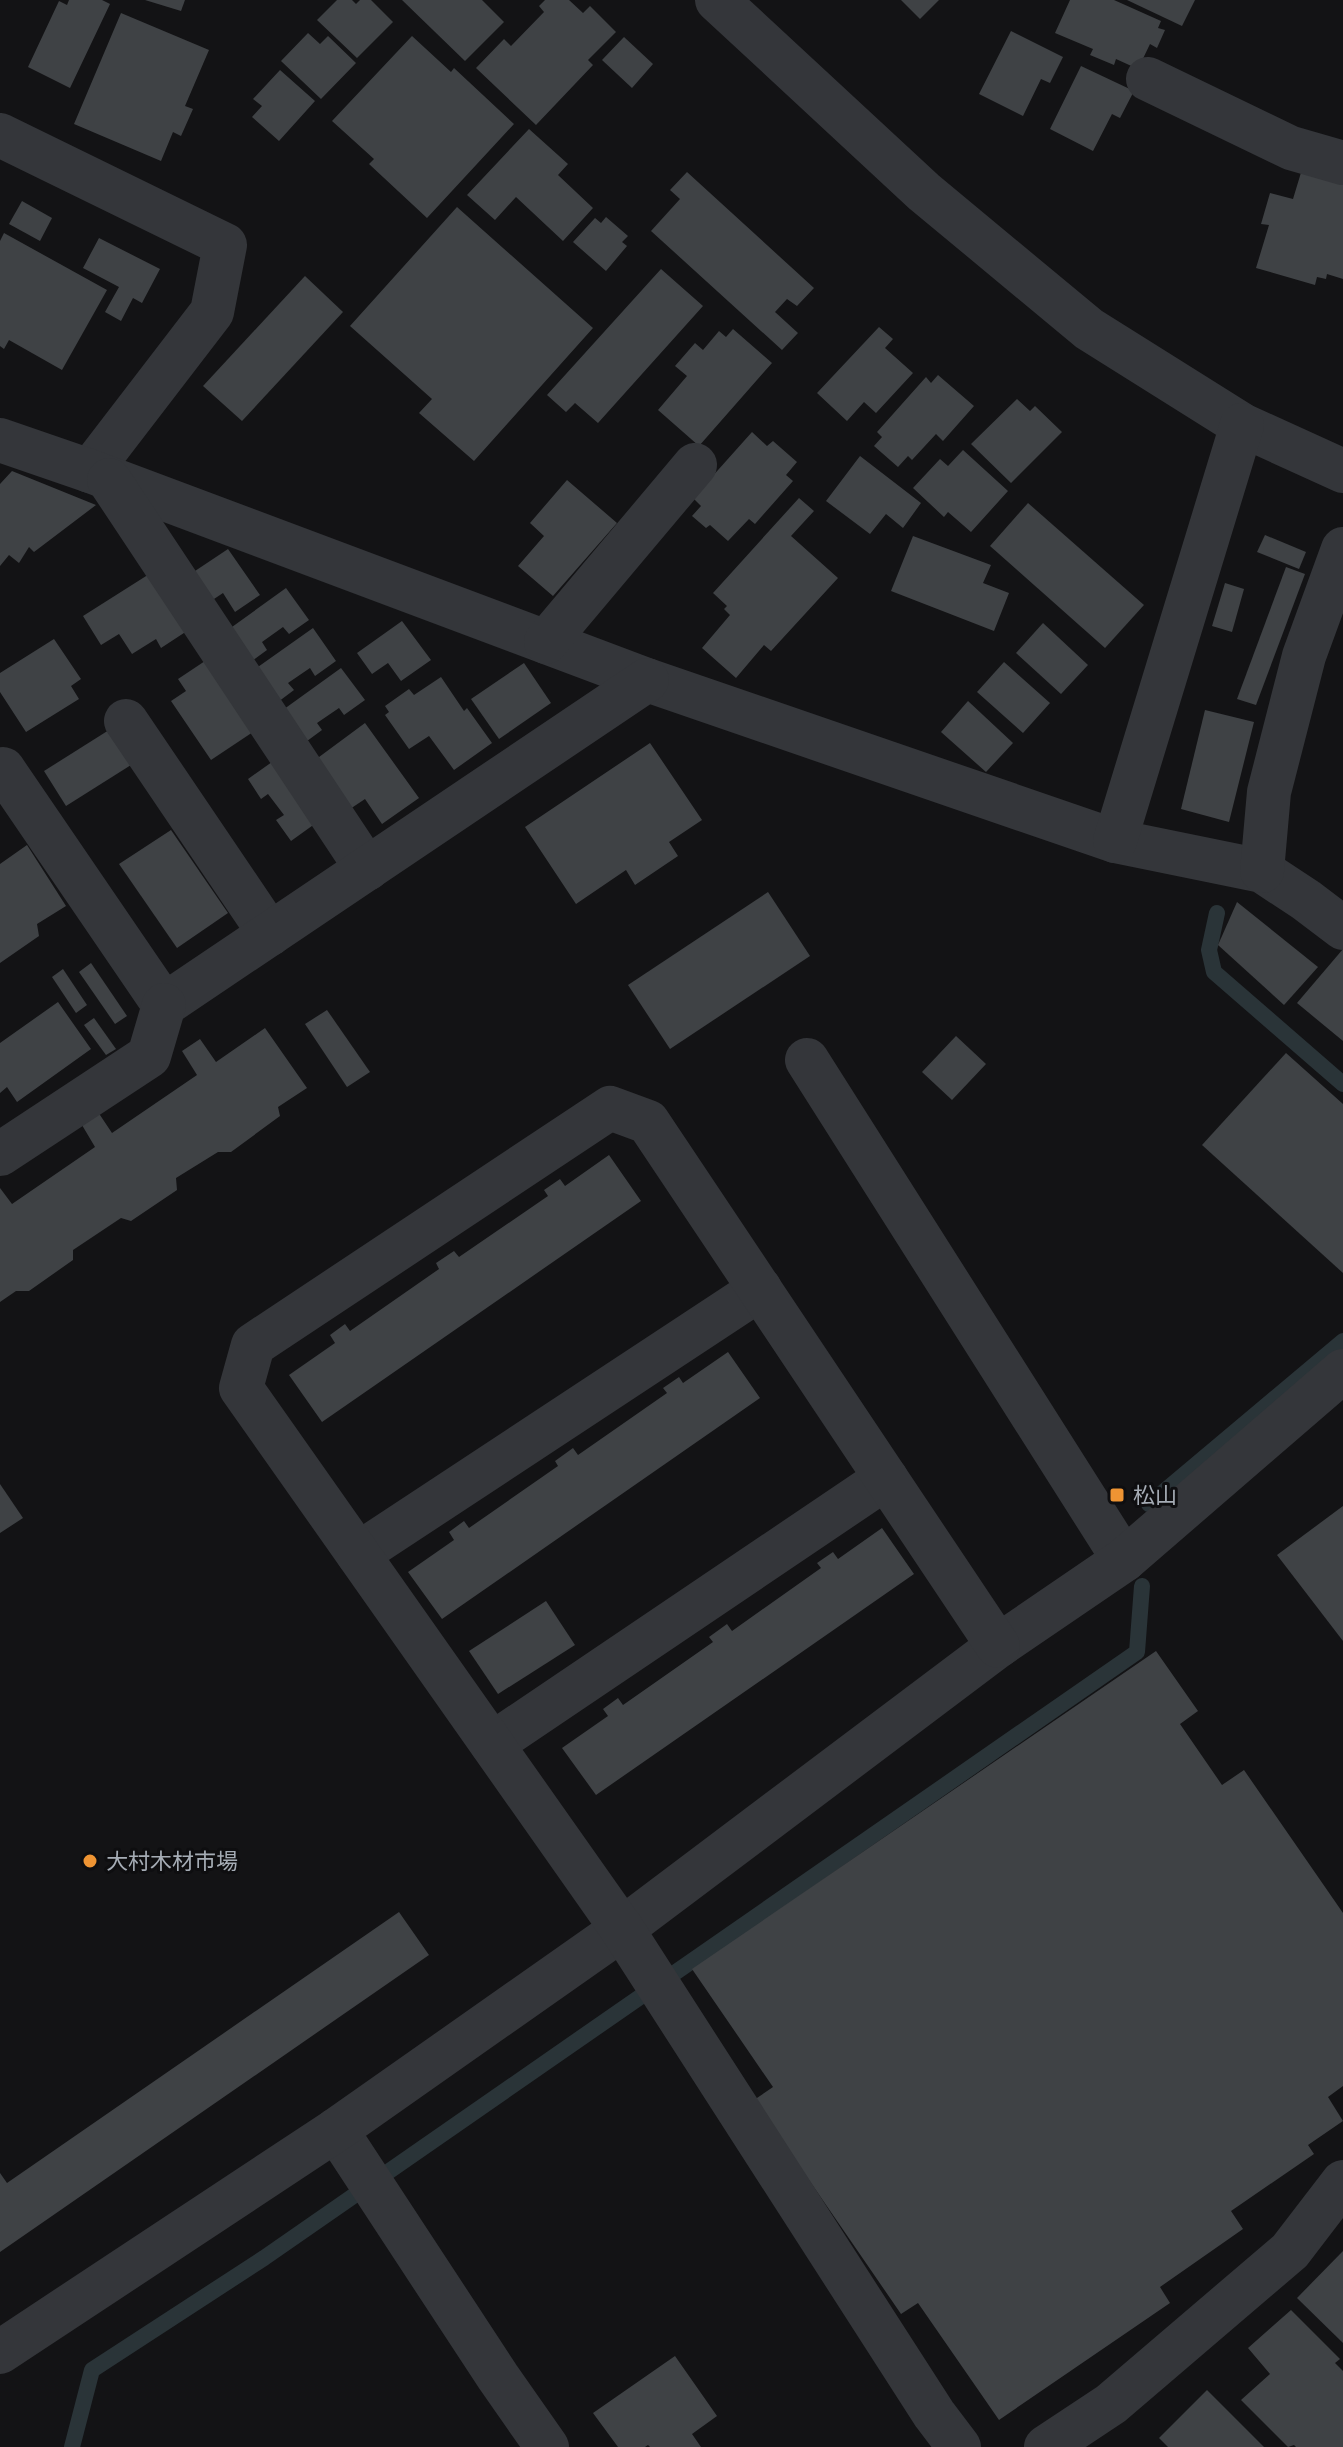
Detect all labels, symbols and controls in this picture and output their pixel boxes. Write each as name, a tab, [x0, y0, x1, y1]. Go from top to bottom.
place label: 松山	[1133, 1482, 1177, 1509]
marker: 松山	[1108, 1486, 1126, 1504]
place label: 大村木材市場	[106, 1848, 238, 1875]
marker: 大村木材市場	[81, 1852, 99, 1870]

